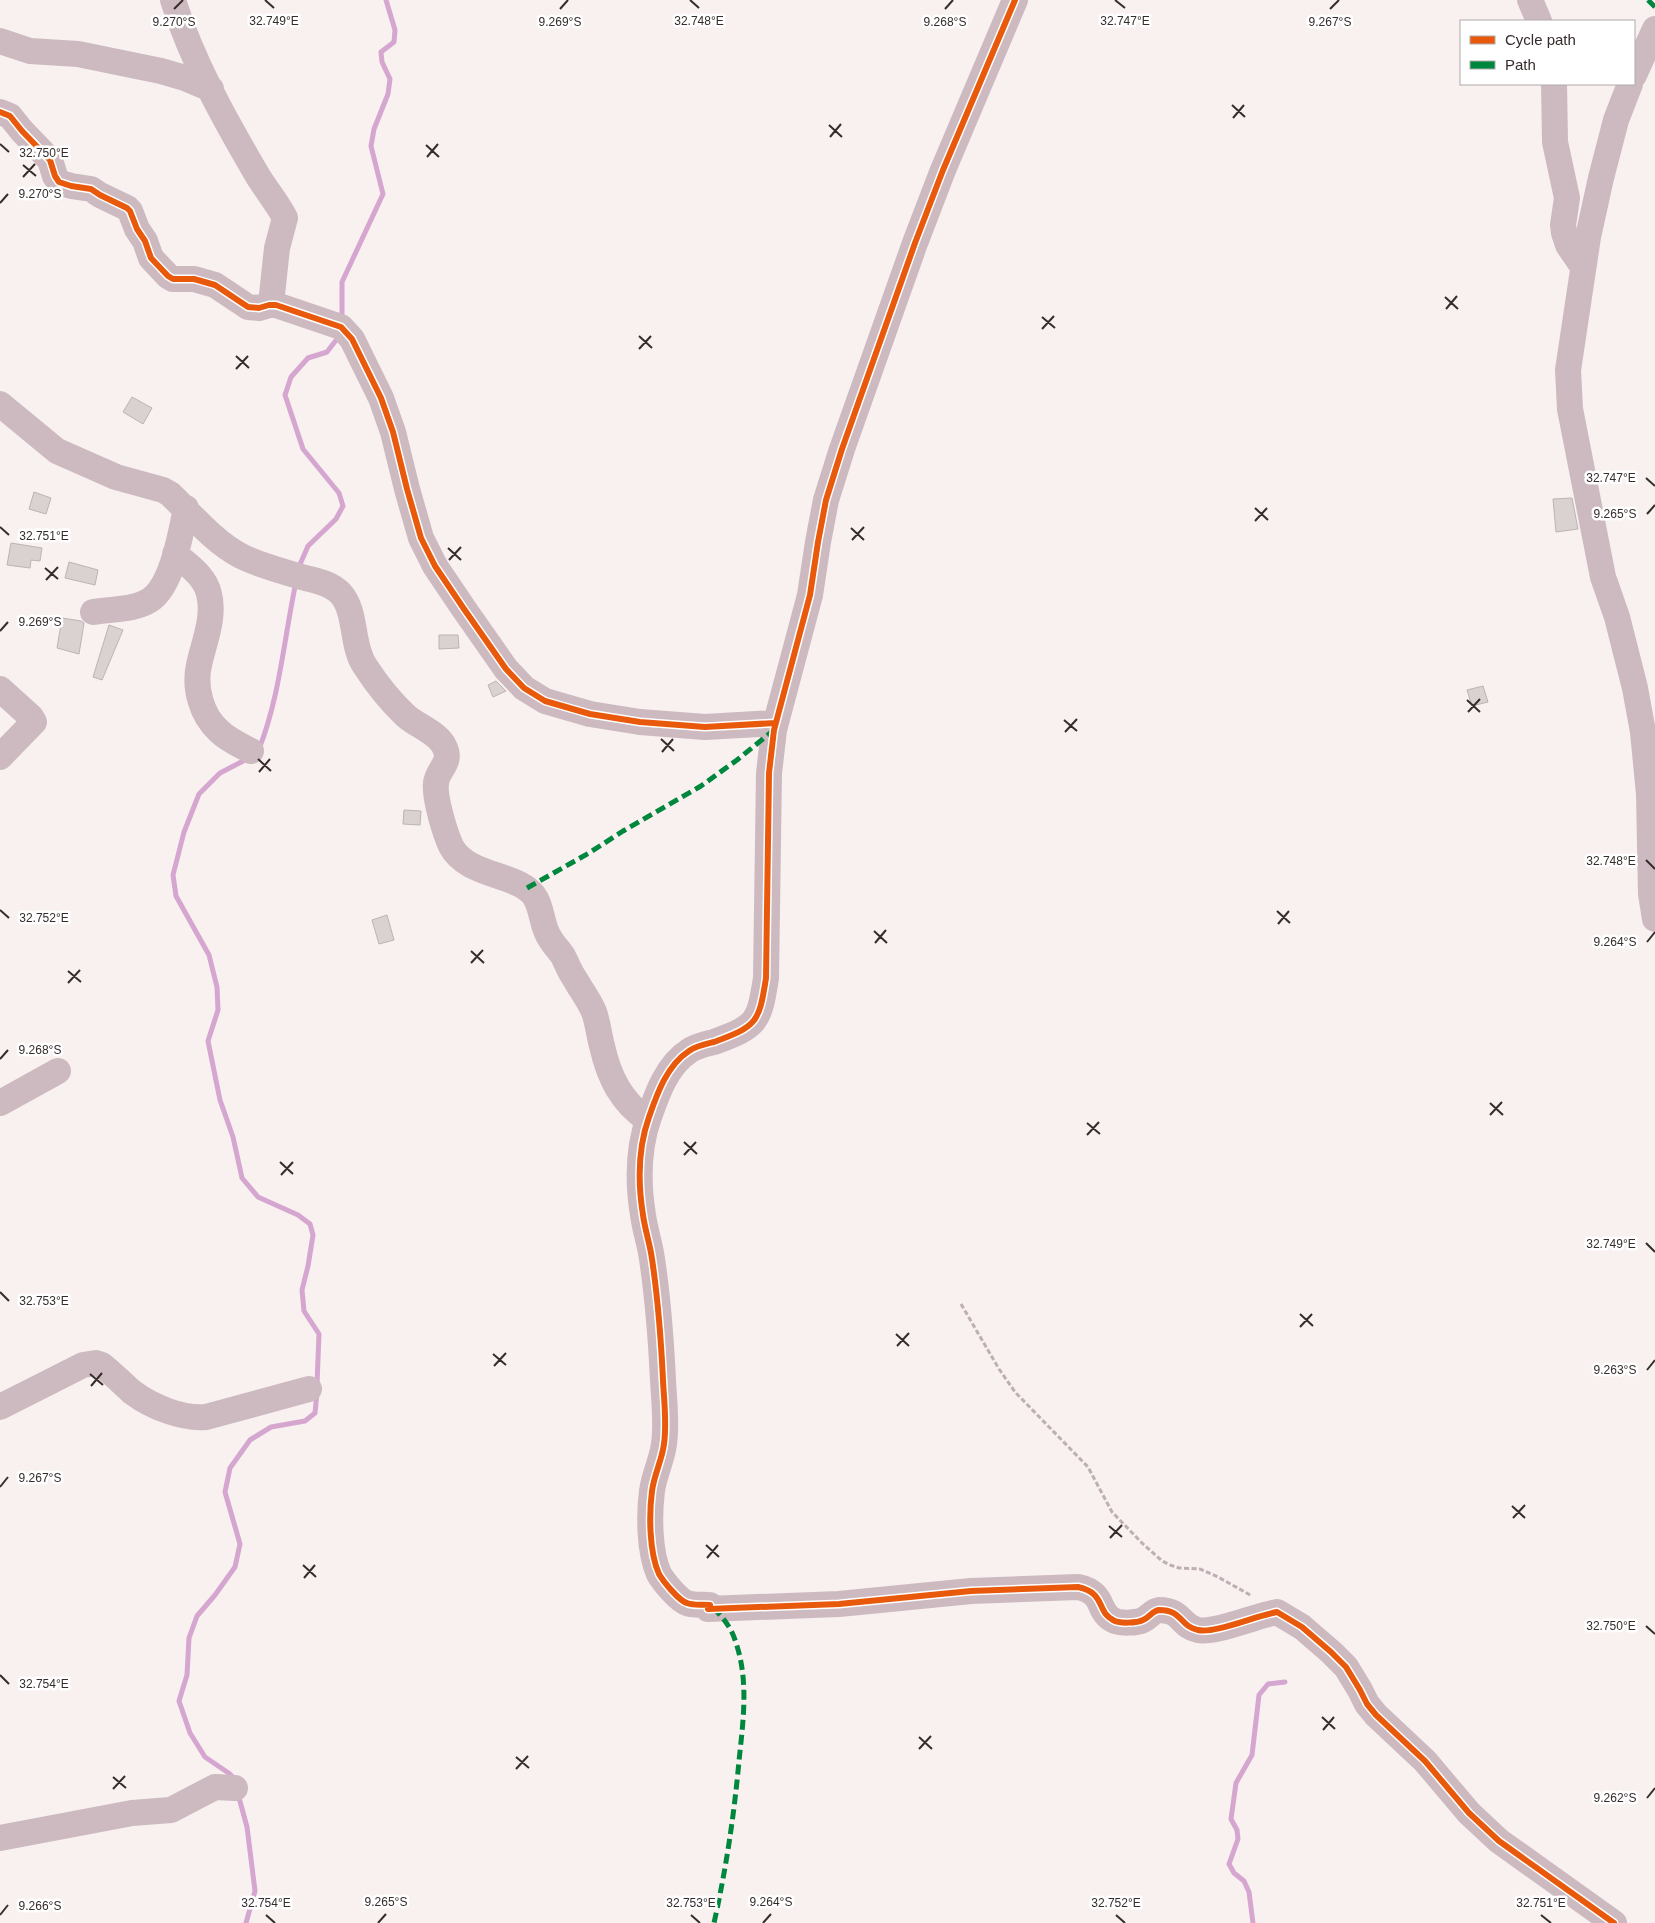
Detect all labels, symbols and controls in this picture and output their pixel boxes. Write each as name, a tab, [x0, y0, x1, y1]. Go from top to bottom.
text: 32.749°E	[249, 14, 299, 28]
text: 32.748°E	[674, 14, 724, 28]
text: 32.747°E	[1100, 14, 1150, 28]
text: 9.270°S	[153, 15, 195, 29]
text: 9.269°S	[539, 15, 581, 29]
text: 9.268°S	[924, 15, 966, 29]
text: 9.267°S	[1309, 15, 1351, 29]
legend	[1460, 20, 1635, 85]
text: Cycle path	[1505, 31, 1576, 48]
text: Path	[1505, 56, 1536, 73]
text: 32.750°E	[19, 146, 69, 160]
text: 9.270°S	[19, 187, 61, 201]
text: 32.747°E	[1586, 471, 1636, 485]
text: 9.265°S	[1594, 507, 1636, 521]
text: 32.751°E	[19, 529, 69, 543]
text: 9.269°S	[19, 615, 61, 629]
text: 32.748°E	[1586, 854, 1636, 868]
text: 32.752°E	[19, 911, 69, 925]
text: 9.264°S	[1594, 935, 1636, 949]
text: 9.268°S	[19, 1043, 61, 1057]
text: 32.749°E	[1586, 1237, 1636, 1251]
text: 32.753°E	[19, 1294, 69, 1308]
text: 9.263°S	[1594, 1363, 1636, 1377]
text: 9.267°S	[19, 1471, 61, 1485]
text: 32.750°E	[1586, 1619, 1636, 1633]
text: 32.754°E	[19, 1677, 69, 1691]
text: 9.262°S	[1594, 1791, 1636, 1805]
text: 9.265°S	[365, 1895, 407, 1909]
text: 9.264°S	[750, 1895, 792, 1909]
text: 32.754°E	[241, 1896, 291, 1910]
text: 32.753°E	[666, 1896, 716, 1910]
text: 32.752°E	[1091, 1896, 1141, 1910]
text: 32.751°E	[1516, 1896, 1566, 1910]
text: 9.266°S	[19, 1899, 61, 1913]

